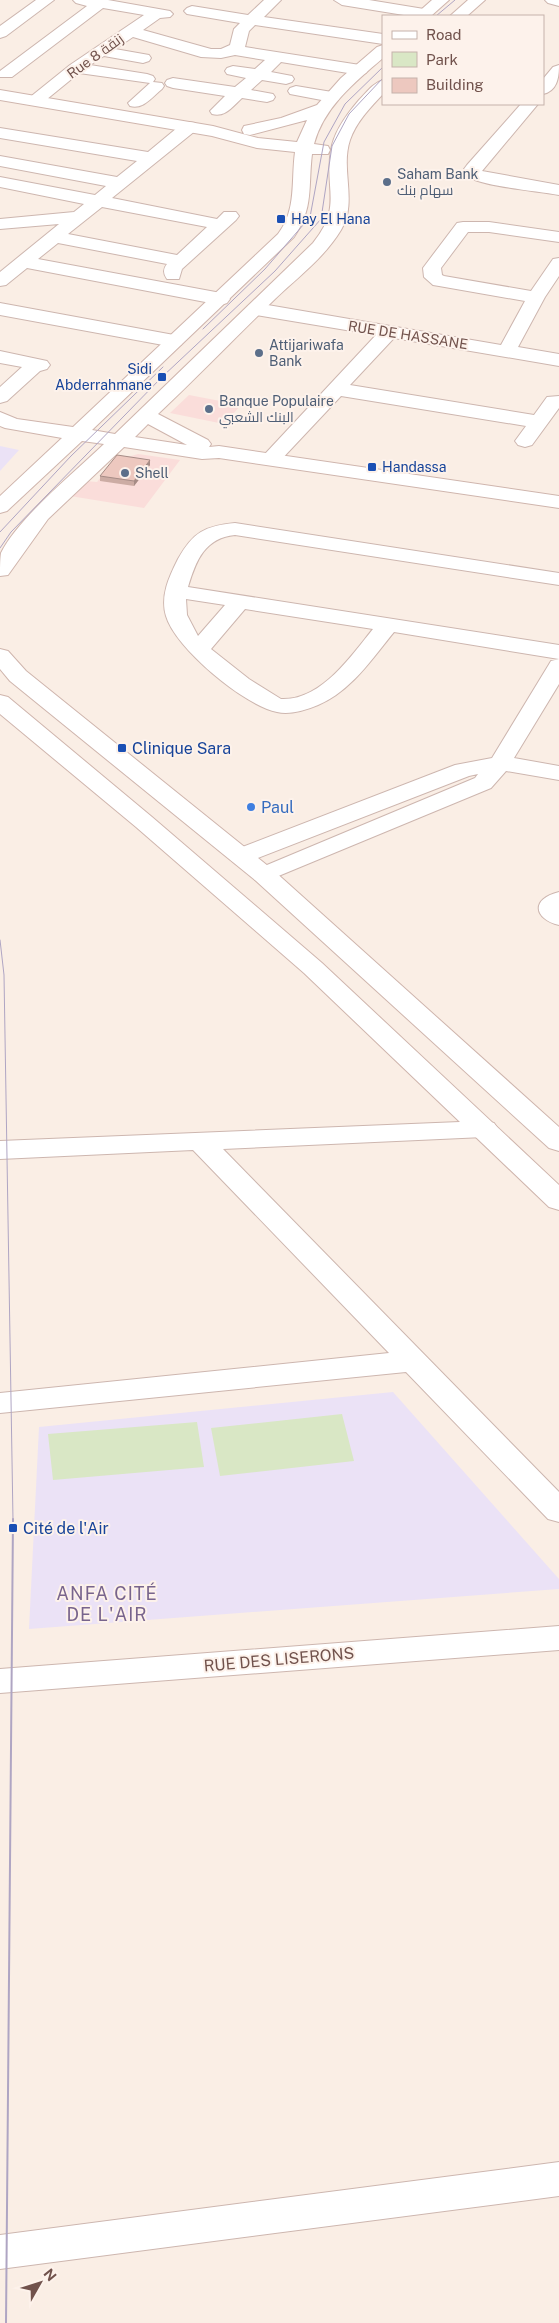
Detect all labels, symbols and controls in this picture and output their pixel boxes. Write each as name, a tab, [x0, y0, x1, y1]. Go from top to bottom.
legend	[382, 15, 544, 105]
text: Road	[426, 26, 462, 43]
street label: Rue 8 زنقة	[64, 30, 126, 82]
text: Park	[426, 51, 458, 68]
text: Building	[426, 76, 484, 93]
place label: Saham Bank سهام بنك	[397, 166, 479, 200]
marker: Saham Bank سهام بنك	[381, 176, 393, 188]
place label: Hay El Hana	[291, 211, 370, 227]
marker: Hay El Hana	[275, 213, 287, 225]
street label: RUE DE HASSANE	[347, 318, 469, 352]
place label: Attijariwafa Bank	[269, 337, 344, 369]
marker: Attijariwafa Bank	[253, 347, 265, 359]
place label: Sidi Abderrahmane	[55, 361, 152, 393]
marker: Sidi Abderrahmane	[156, 371, 168, 383]
place label: Banque Populaire البنك الشعبي	[219, 393, 334, 429]
marker: Banque Populaire البنك الشعبي	[203, 403, 215, 415]
place label: Handassa	[382, 459, 446, 475]
marker: Handassa	[366, 461, 378, 473]
place label: Shell	[135, 465, 169, 481]
marker: Shell	[119, 467, 131, 479]
place label: Clinique Sara	[132, 739, 231, 758]
marker: Clinique Sara	[116, 742, 128, 754]
place label: Paul	[261, 798, 294, 817]
marker: Paul	[245, 801, 257, 813]
place label: Cité de l'Air	[23, 1519, 109, 1538]
marker: Cité de l'Air	[7, 1522, 19, 1534]
district label: ANFA CITÉ DE L'AIR	[56, 1582, 158, 1625]
street label: RUE DES LISERONS	[203, 1643, 355, 1676]
north arrow	[15, 2258, 65, 2308]
text: N	[40, 2266, 60, 2284]

